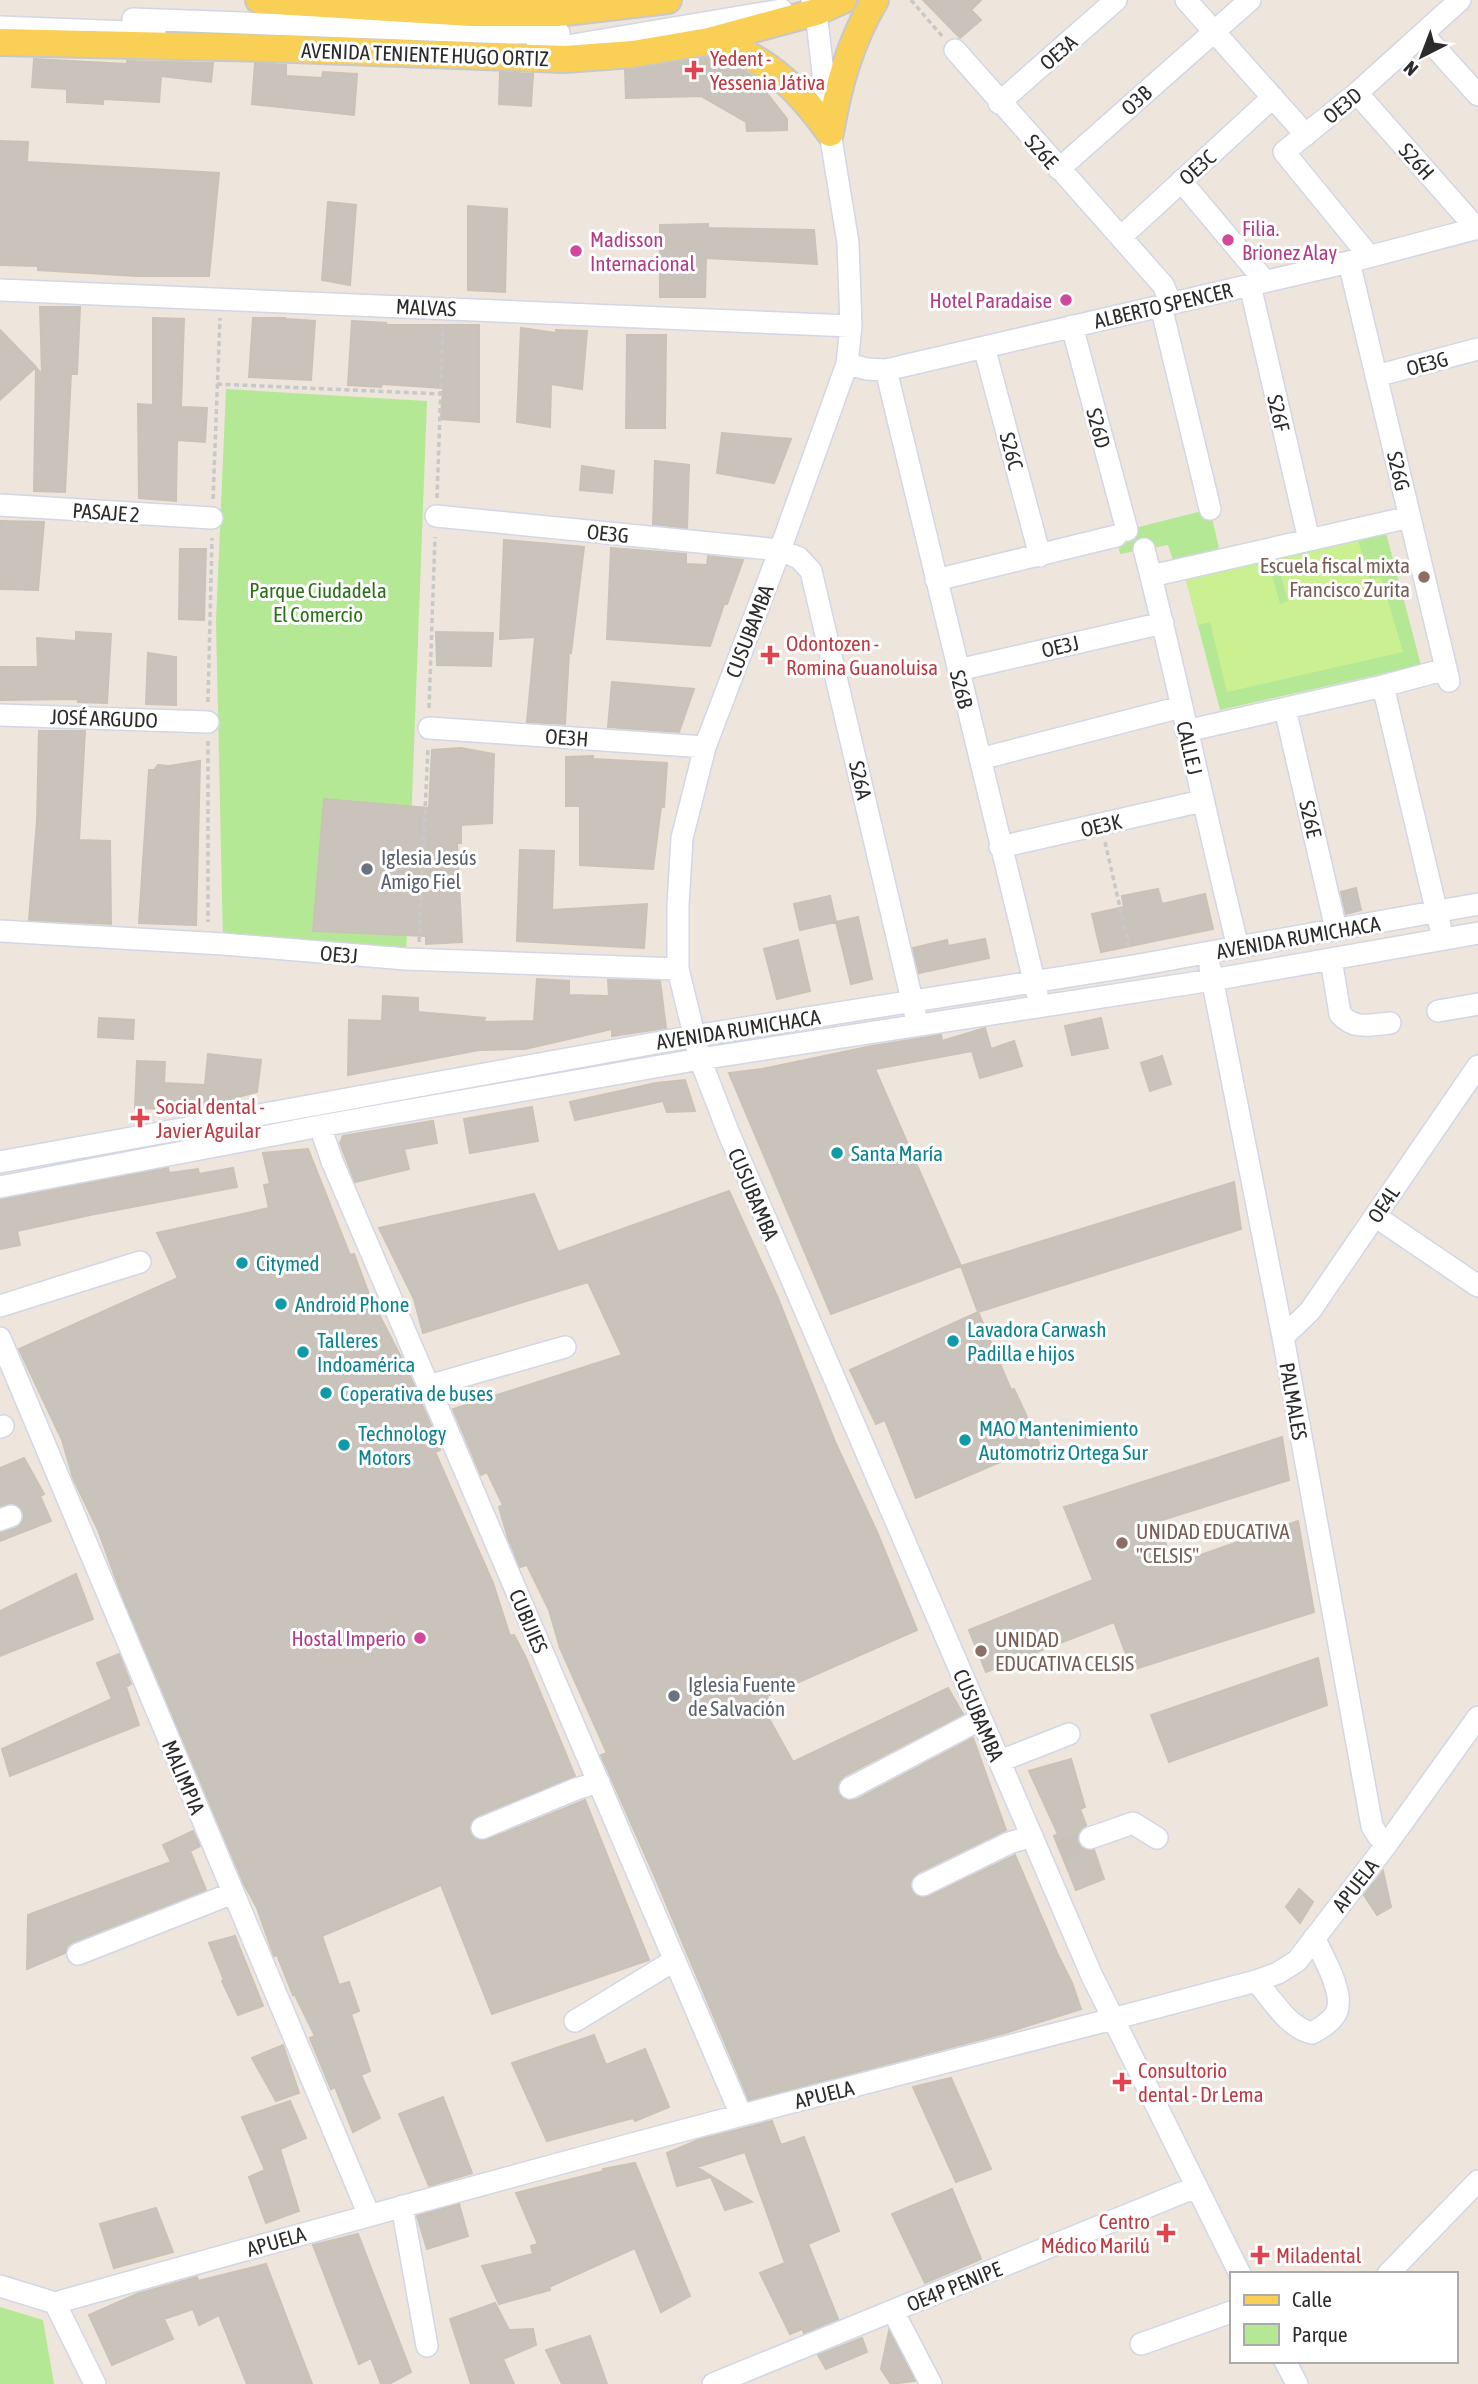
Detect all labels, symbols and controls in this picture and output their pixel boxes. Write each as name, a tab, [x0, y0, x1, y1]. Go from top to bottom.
north arrow	[1387, 21, 1457, 91]
street label: OE3A	[1035, 29, 1082, 75]
street label: AVENIDA TENIENTE HUGO ORTIZ	[301, 38, 549, 70]
place label: Yedent - Yessenia Játiva	[710, 46, 825, 94]
text: N	[1399, 57, 1422, 81]
marker: Yedent - Yessenia Játiva	[684, 60, 704, 80]
street label: O3B	[1116, 80, 1156, 120]
street label: OE3D	[1318, 82, 1366, 128]
street label: S26E	[1021, 129, 1063, 173]
street label: S26H	[1394, 138, 1440, 184]
street label: OE3C	[1174, 144, 1220, 189]
place label: Filia. Brionez Alay	[1242, 216, 1338, 264]
place label: Madisson Internacional	[590, 227, 695, 275]
marker: Filia. Brionez Alay	[1220, 232, 1236, 248]
marker: Madisson Internacional	[568, 243, 584, 259]
street label: ALBERTO SPENCER	[1092, 277, 1235, 333]
place label: Hotel Paradaise	[929, 288, 1052, 312]
marker: Hotel Paradaise	[1058, 292, 1074, 308]
street label: MALVAS	[395, 293, 457, 321]
street label: OE3G	[1404, 346, 1450, 380]
street label: S26F	[1263, 392, 1295, 434]
street label: S26D	[1082, 405, 1116, 451]
street label: S26C	[995, 430, 1029, 473]
street label: S26G	[1383, 449, 1415, 493]
street label: PASAJE 2	[72, 498, 140, 526]
street label: OE3G	[586, 519, 630, 547]
place label: Escuela fiscal mixta Francisco Zurita	[1260, 553, 1410, 601]
marker: Escuela fiscal mixta Francisco Zurita	[1416, 569, 1432, 585]
park label: Parque Ciudadela El Comercio	[249, 578, 387, 626]
street label: CUSUBAMBA	[720, 580, 778, 681]
street label: OE3J	[1039, 630, 1081, 662]
place label: Odontozen - Romina Guanoluisa	[786, 631, 938, 679]
marker: Odontozen - Romina Guanoluisa	[760, 645, 780, 665]
street label: S26B	[946, 667, 978, 711]
street label: JOSÉ ARGUDO	[50, 704, 158, 732]
street label: CALLE J	[1172, 719, 1208, 777]
street label: OE3H	[545, 724, 589, 750]
street label: S26A	[845, 758, 877, 802]
street label: S26E	[1295, 798, 1327, 840]
street label: OE3K	[1078, 808, 1125, 841]
place label: Iglesia Jesús Amigo Fiel	[381, 845, 476, 893]
marker: Iglesia Jesús Amigo Fiel	[359, 861, 375, 877]
street label: AVENIDA RUMICHACA	[1214, 911, 1382, 963]
street label: OE3J	[319, 940, 359, 968]
street label: AVENIDA RUMICHACA	[654, 1004, 822, 1054]
place label: Social dental - Javier Aguilar	[156, 1094, 265, 1142]
marker: Social dental - Javier Aguilar	[130, 1108, 150, 1128]
place label: Santa María	[851, 1141, 943, 1165]
street label: CUSUBAMBA	[724, 1144, 784, 1244]
marker: Santa María	[829, 1145, 845, 1161]
street label: OE4L	[1362, 1181, 1404, 1227]
place label: Citymed	[256, 1251, 319, 1275]
marker: Citymed	[234, 1255, 250, 1271]
place label: Android Phone	[295, 1292, 409, 1316]
marker: Android Phone	[273, 1296, 289, 1312]
place label: Lavadora Carwash Padilla e hijos	[967, 1317, 1106, 1365]
place label: Talleres Indoamérica	[317, 1328, 415, 1376]
marker: Lavadora Carwash Padilla e hijos	[945, 1333, 961, 1349]
marker: Talleres Indoamérica	[295, 1344, 311, 1360]
street label: PALMALES	[1275, 1360, 1313, 1442]
place label: Coperativa de buses	[340, 1381, 493, 1405]
marker: Coperativa de buses	[318, 1385, 334, 1401]
place label: MAO Mantenimiento Automotriz Ortega Sur	[979, 1416, 1148, 1464]
place label: Technology Motors	[358, 1421, 447, 1469]
marker: MAO Mantenimiento Automotriz Ortega Sur	[957, 1432, 973, 1448]
marker: Technology Motors	[336, 1437, 352, 1453]
place label: UNIDAD EDUCATIVA "CELSIS"	[1136, 1519, 1290, 1567]
marker: UNIDAD EDUCATIVA "CELSIS"	[1114, 1535, 1130, 1551]
street label: CUBIJIES	[505, 1585, 553, 1657]
place label: Hostal Imperio	[291, 1626, 406, 1650]
place label: UNIDAD EDUCATIVA CELSIS	[995, 1627, 1134, 1675]
marker: Hostal Imperio	[412, 1630, 428, 1646]
marker: UNIDAD EDUCATIVA CELSIS	[973, 1643, 989, 1659]
street label: CUSUBAMBA	[949, 1665, 1009, 1765]
place label: Iglesia Fuente de Salvación	[688, 1672, 796, 1720]
marker: Iglesia Fuente de Salvación	[666, 1688, 682, 1704]
street label: MALIMPIA	[158, 1736, 211, 1818]
street label: APUELA	[1327, 1853, 1383, 1916]
place label: Consultorio dental - Dr Lema	[1138, 2058, 1263, 2106]
marker: Consultorio dental - Dr Lema	[1112, 2072, 1132, 2092]
street label: APUELA	[792, 2075, 857, 2113]
place label: Centro Médico Marilú	[1041, 2209, 1150, 2257]
street label: APUELA	[244, 2221, 309, 2261]
marker: Centro Médico Marilú	[1156, 2223, 1176, 2243]
place label: Miladental	[1276, 2243, 1362, 2267]
marker: Miladental	[1250, 2245, 1270, 2265]
street label: OE4P PENIPE	[903, 2256, 1005, 2316]
legend	[1230, 2272, 1457, 2363]
text: Calle	[1292, 2287, 1332, 2311]
text: Parque	[1292, 2322, 1347, 2346]

